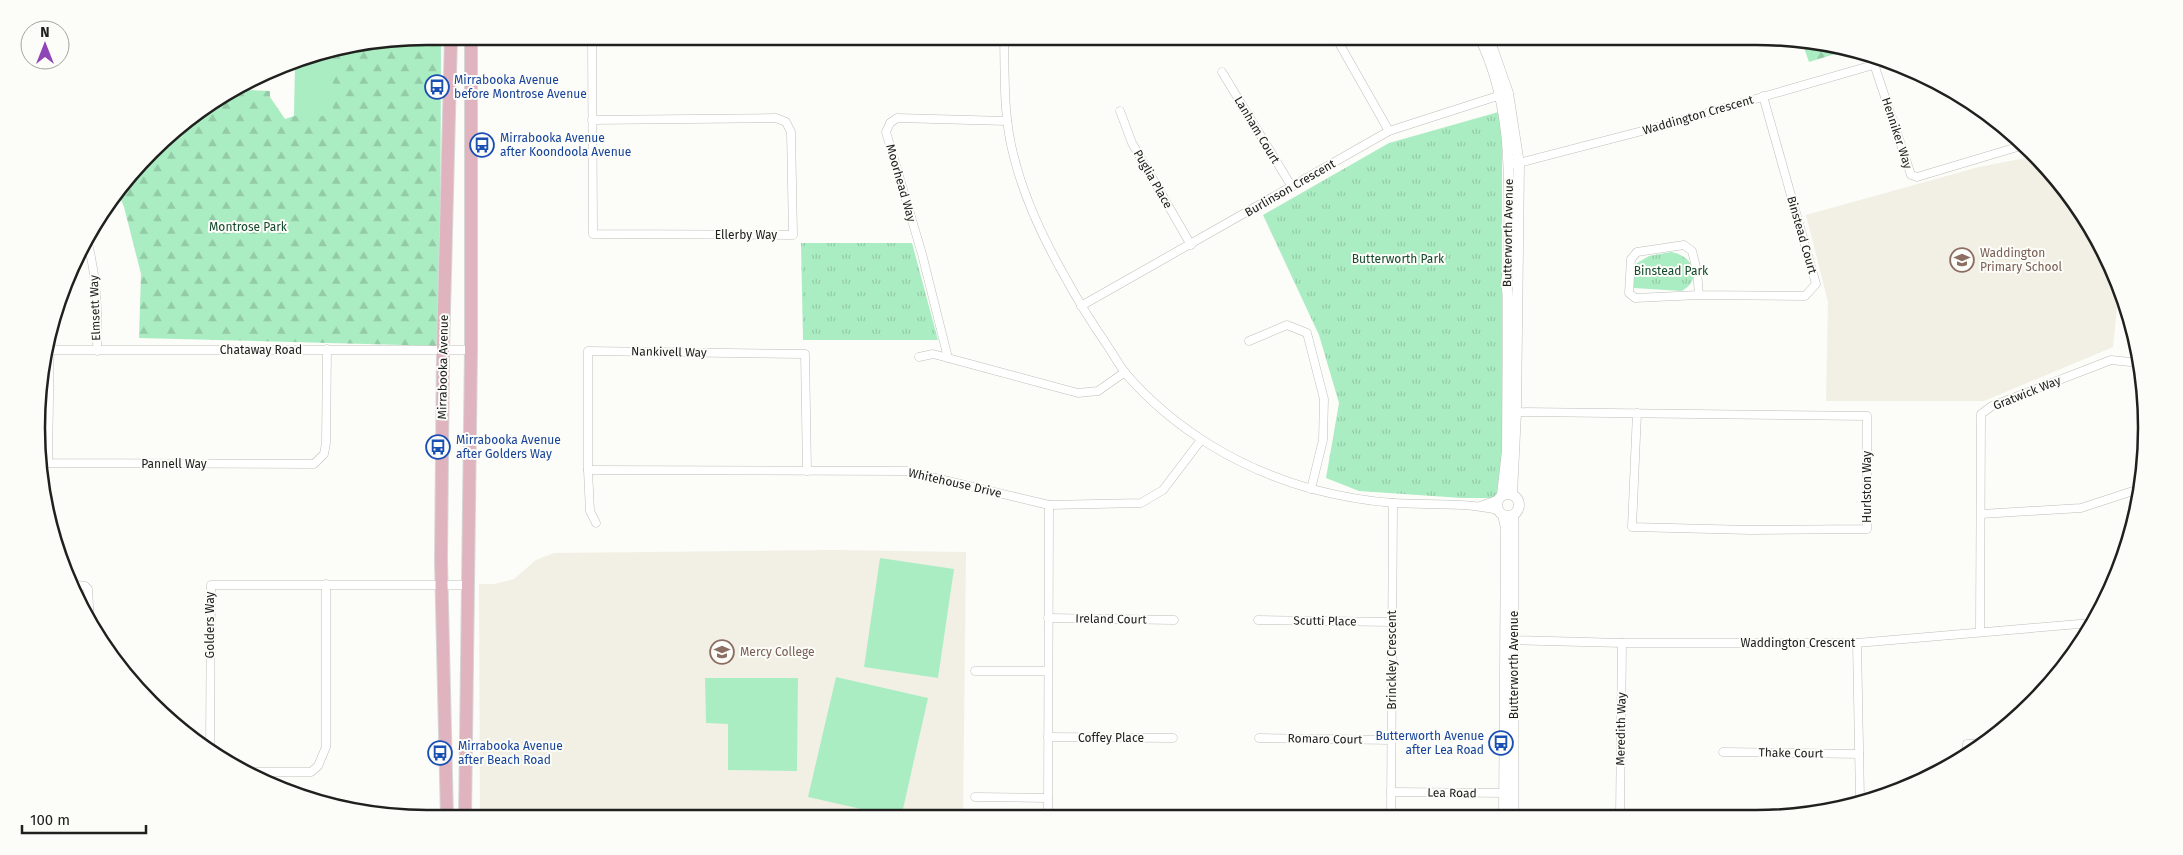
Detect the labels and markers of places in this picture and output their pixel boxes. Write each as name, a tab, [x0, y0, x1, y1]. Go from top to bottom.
place label: Mirrabooka Avenue before Montrose Avenue	[454, 73, 587, 101]
bus stop icon: Mirrabooka Avenue before Montrose Avenue	[424, 74, 450, 100]
place label: Mirrabooka Avenue after Koondoola Avenue	[500, 131, 631, 159]
bus stop icon: Mirrabooka Avenue after Koondoola Avenue	[469, 132, 495, 158]
place label: Waddington Primary School	[1980, 246, 2063, 274]
school or university icon: Waddington Primary School	[1949, 247, 1975, 273]
place label: Mirrabooka Avenue after Golders Way	[456, 433, 561, 461]
bus stop icon: Mirrabooka Avenue after Golders Way	[425, 434, 451, 460]
school or university icon: Mercy College	[709, 639, 735, 665]
place label: Mercy College	[740, 645, 815, 659]
place label: Butterworth Avenue after Lea Road	[1375, 729, 1484, 757]
bus stop icon: Butterworth Avenue after Lea Road	[1488, 730, 1514, 756]
place label: Mirrabooka Avenue after Beach Road	[458, 739, 563, 767]
bus stop icon: Mirrabooka Avenue after Beach Road	[427, 740, 453, 766]

